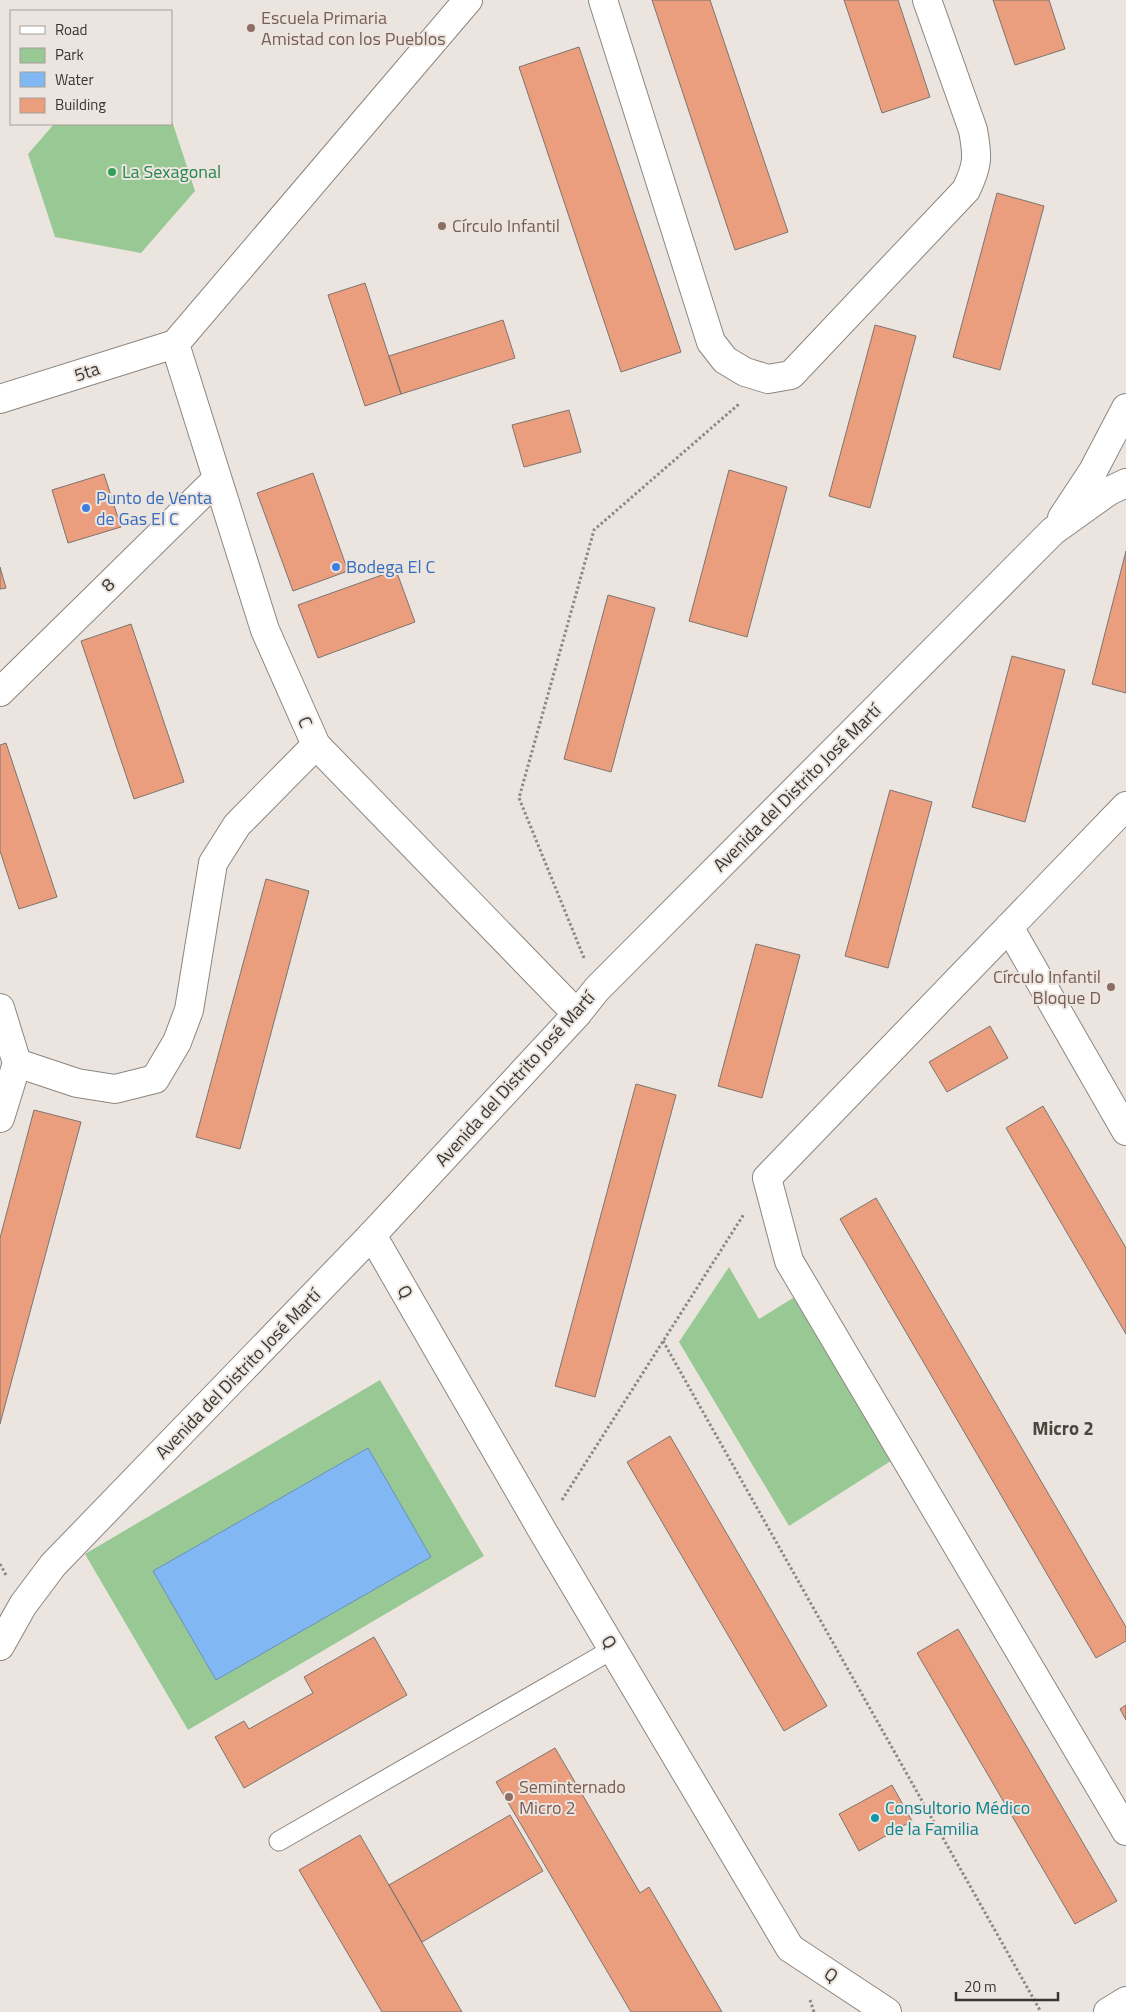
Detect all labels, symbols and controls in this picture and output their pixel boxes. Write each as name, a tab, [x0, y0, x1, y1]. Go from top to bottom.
place label: Escuela Primaria Amistad con los Pueblos	[261, 4, 446, 52]
legend	[10, 10, 172, 125]
text: Road	[55, 18, 87, 41]
marker: Escuela Primaria Amistad con los Pueblos	[245, 22, 257, 34]
text: Park	[55, 43, 84, 66]
text: Water	[55, 68, 94, 91]
text: Building	[55, 93, 106, 116]
place label: La Sexagonal	[122, 158, 221, 185]
marker: La Sexagonal	[106, 166, 118, 178]
place label: Círculo Infantil	[452, 212, 560, 239]
marker: Círculo Infantil	[436, 220, 448, 232]
street label: 5ta	[71, 355, 103, 388]
place label: Punto de Venta de Gas El C	[96, 484, 212, 532]
marker: Punto de Venta de Gas El C	[80, 502, 92, 514]
place label: Bodega El C	[346, 553, 436, 580]
marker: Bodega El C	[330, 561, 342, 573]
street label: 8	[95, 572, 121, 598]
street label: Avenida del Distrito José Martí	[707, 696, 888, 878]
street label: C	[291, 712, 320, 732]
place label: Círculo Infantil Bloque D	[993, 963, 1101, 1011]
marker: Círculo Infantil Bloque D	[1105, 981, 1117, 993]
street label: Avenida del Distrito José Martí	[428, 984, 602, 1172]
street label: Q	[391, 1280, 420, 1304]
street label: Avenida del Distrito José Martí	[149, 1281, 328, 1465]
district label: Micro 2	[1032, 1413, 1094, 1442]
street label: Q	[595, 1630, 624, 1654]
place label: Seminternado Micro 2	[519, 1773, 626, 1821]
marker: Seminternado Micro 2	[503, 1791, 515, 1803]
place label: Consultorio Médico de la Familia	[885, 1794, 1030, 1842]
marker: Consultorio Médico de la Familia	[869, 1812, 881, 1824]
street label: Q	[819, 1960, 844, 1989]
scale bar	[956, 1970, 1058, 2002]
text: 20 m	[964, 1975, 997, 1998]

